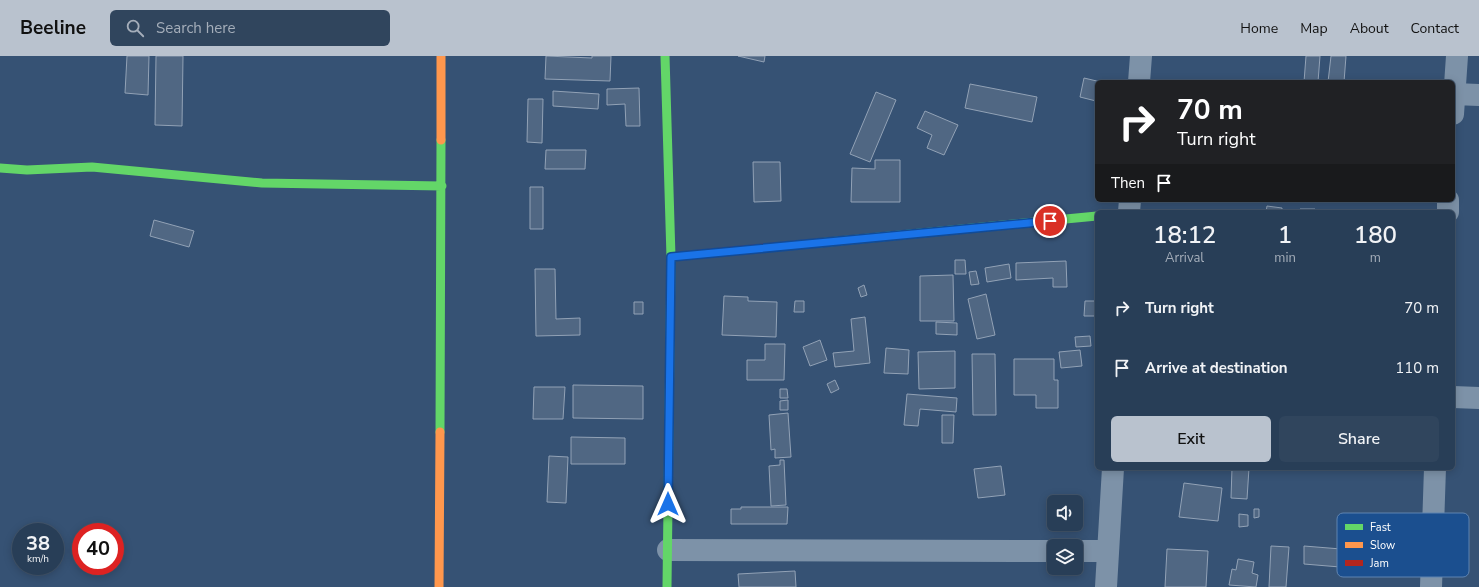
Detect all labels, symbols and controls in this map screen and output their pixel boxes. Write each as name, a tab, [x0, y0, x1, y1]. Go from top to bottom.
search box	[110, 10, 390, 46]
text: Beeline	[20, 15, 86, 41]
icon: search	[124, 17, 146, 39]
text: Search here	[156, 18, 236, 38]
text: Home	[1240, 19, 1278, 38]
text: Map	[1300, 19, 1328, 38]
text: About	[1350, 19, 1389, 38]
text: Contact	[1411, 19, 1459, 38]
text: 70 m	[1177, 91, 1243, 129]
icon: right	[1111, 96, 1163, 148]
text: Turn right	[1177, 127, 1256, 151]
icon: arrive	[1153, 172, 1175, 194]
text: Then	[1111, 173, 1145, 193]
pin	[1033, 204, 1067, 238]
icon: arrive	[1039, 210, 1061, 232]
text: 18:12	[1153, 219, 1216, 251]
text: 1	[1278, 219, 1292, 251]
text: 180	[1354, 219, 1397, 251]
text: Arrival	[1165, 249, 1204, 267]
text: min	[1274, 249, 1296, 267]
text: m	[1370, 249, 1381, 267]
icon: right	[1111, 297, 1133, 319]
text: Turn right	[1145, 298, 1214, 318]
text: 70 m	[1404, 298, 1439, 318]
icon: arrive	[1111, 357, 1133, 379]
text: Arrive at destination	[1145, 358, 1288, 378]
text: 110 m	[1395, 358, 1439, 378]
button: Exit	[1111, 416, 1271, 462]
button: Share	[1279, 416, 1439, 462]
position arrow	[647, 483, 689, 525]
map controls	[1047, 495, 1083, 575]
button: sound	[1047, 495, 1083, 531]
legend	[1337, 513, 1469, 577]
text: Fast	[1370, 520, 1391, 535]
speed limit sign: 40	[72, 523, 124, 575]
text: 38	[26, 530, 50, 557]
text: Slow	[1370, 538, 1395, 553]
button: layers	[1047, 539, 1083, 575]
text: km/h	[27, 552, 49, 566]
text: Jam	[1369, 556, 1389, 571]

